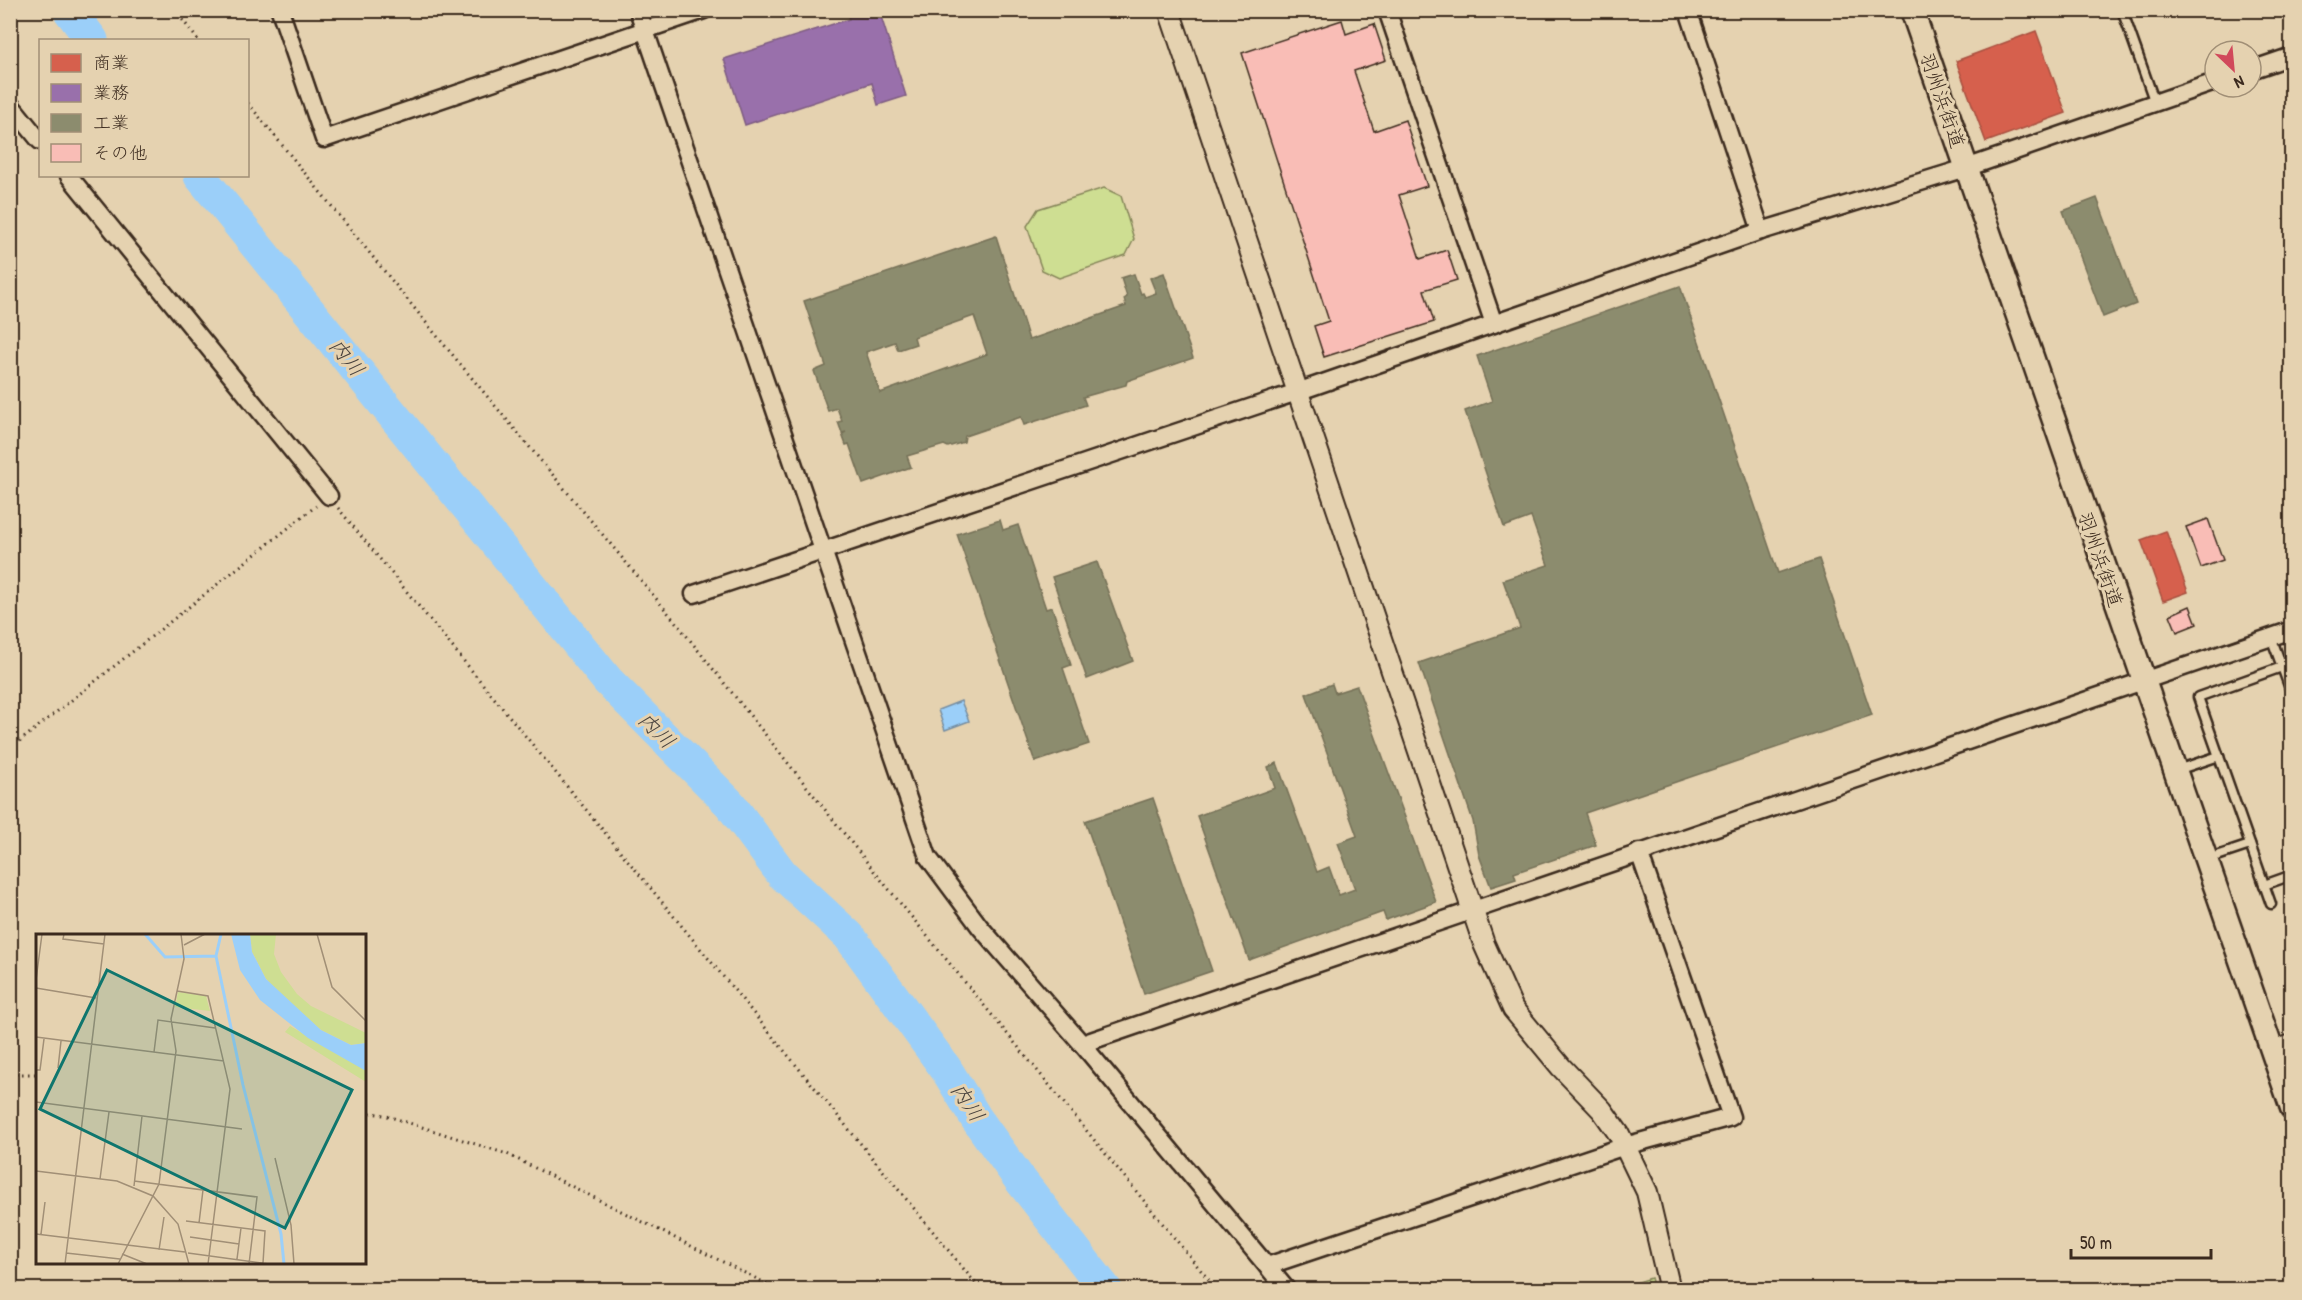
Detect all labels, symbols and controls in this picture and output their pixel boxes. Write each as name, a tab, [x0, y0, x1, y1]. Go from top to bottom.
legend	[39, 39, 249, 177]
north arrow	[2203, 39, 2263, 99]
street label: 羽州浜街道	[1914, 48, 1972, 152]
text: 商業	[93, 50, 129, 75]
text: N	[2230, 71, 2248, 94]
text: 業務	[93, 80, 129, 105]
text: 工業	[93, 110, 129, 135]
text: その他	[93, 140, 147, 165]
water label: 内川	[323, 332, 371, 382]
street label: 羽州浜街道	[2072, 507, 2130, 611]
water label: 内川	[632, 705, 682, 755]
inset map	[36, 934, 366, 1264]
water label: 内川	[944, 1076, 992, 1128]
scale bar	[2071, 1222, 2210, 1260]
text: 50 m	[2080, 1230, 2112, 1255]

